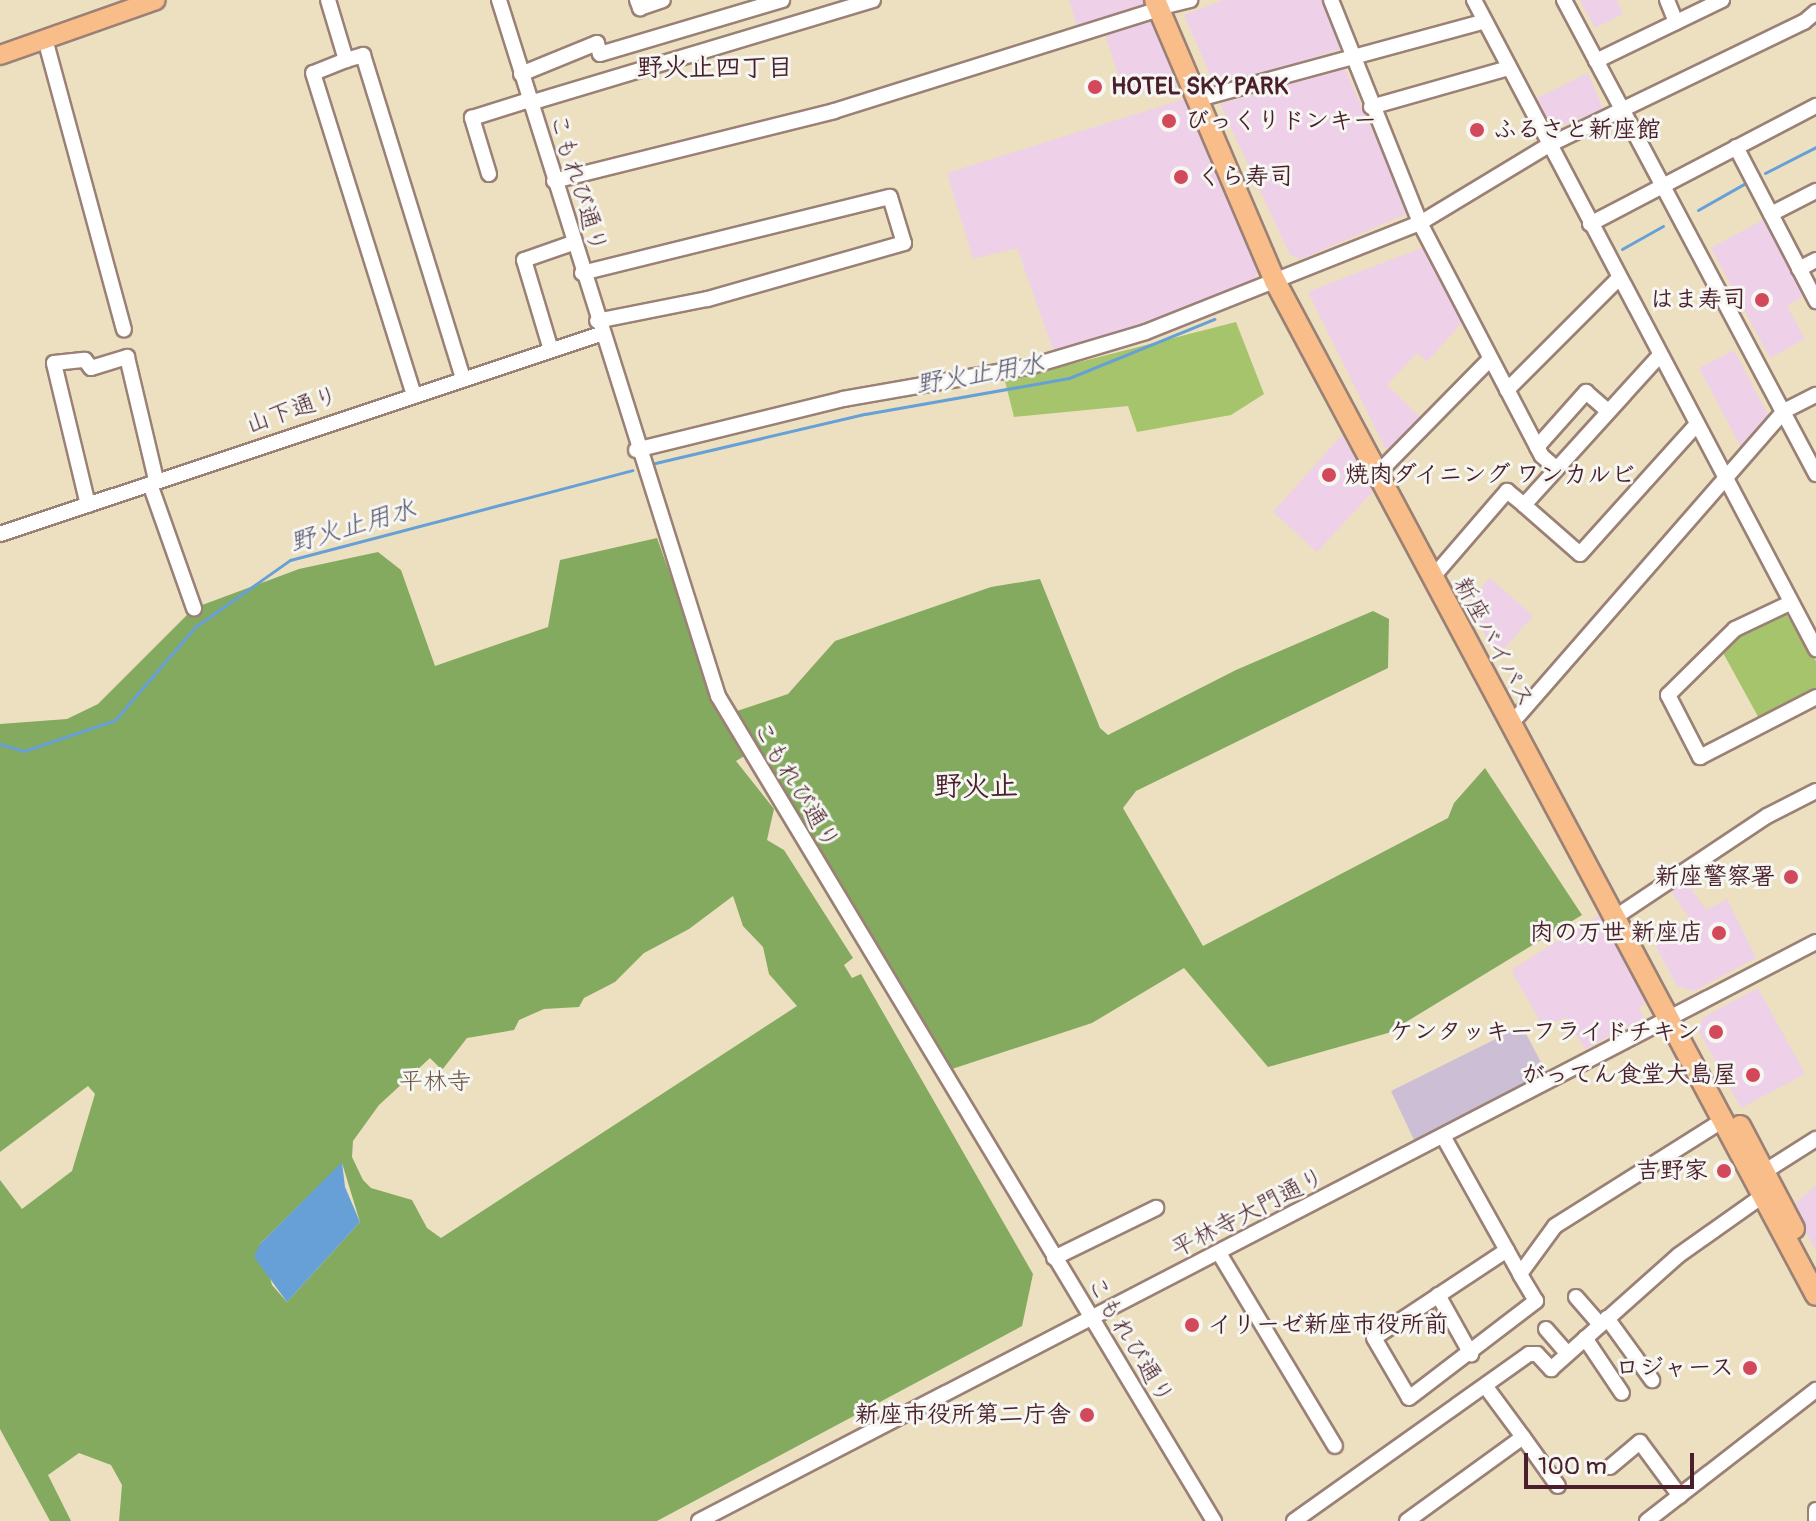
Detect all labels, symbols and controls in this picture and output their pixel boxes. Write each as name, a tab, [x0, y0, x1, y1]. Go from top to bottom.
district label: 野火止四丁目	[637, 53, 793, 85]
place label: HOTEL SKY PARK	[1111, 73, 1288, 101]
marker: HOTEL SKY PARK	[1086, 78, 1104, 96]
place label: びっくりドンキー	[1185, 107, 1377, 135]
street label: こもれび通り	[543, 110, 613, 256]
marker: びっくりドンキー	[1160, 112, 1178, 130]
place label: ふるさと新座館	[1493, 116, 1661, 144]
marker: ふるさと新座館	[1468, 121, 1486, 139]
place label: くら寿司	[1197, 163, 1293, 191]
marker: くら寿司	[1172, 168, 1190, 186]
place label: はま寿司	[1650, 286, 1746, 314]
marker: はま寿司	[1753, 291, 1771, 309]
water label: 野火止用水	[913, 348, 1047, 402]
street label: 山下通り	[242, 381, 342, 439]
place label: 焼肉ダイニング ワンカルビ	[1345, 461, 1638, 489]
marker: 焼肉ダイニング ワンカルビ	[1320, 466, 1338, 484]
water label: 野火止用水	[286, 494, 420, 560]
street label: 新座バイパス	[1447, 572, 1541, 712]
street label: こもれび通り	[747, 716, 845, 854]
district label: 野火止	[934, 770, 1018, 804]
place label: 新座警察署	[1655, 863, 1775, 891]
marker: 新座警察署	[1782, 868, 1800, 886]
place label: 肉の万世 新座店	[1530, 919, 1703, 947]
marker: 肉の万世 新座店	[1710, 924, 1728, 942]
place label: ケンタッキーフライドチキン	[1388, 1018, 1700, 1046]
marker: ケンタッキーフライドチキン	[1707, 1023, 1725, 1041]
place label: がってん食堂大島屋	[1521, 1061, 1737, 1089]
marker: がってん食堂大島屋	[1744, 1066, 1762, 1084]
park label: 平林寺	[399, 1068, 471, 1096]
place label: 吉野家	[1636, 1157, 1708, 1185]
street label: 平林寺大門通り	[1167, 1162, 1329, 1264]
marker: 吉野家	[1715, 1162, 1733, 1180]
street label: こもれび通り	[1081, 1271, 1179, 1409]
place label: イリーゼ新座市役所前	[1208, 1311, 1448, 1339]
marker: イリーゼ新座市役所前	[1183, 1316, 1201, 1334]
place label: ロジャース	[1614, 1354, 1734, 1382]
marker: ロジャース	[1741, 1359, 1759, 1377]
place label: 新座市役所第二庁舎	[855, 1401, 1071, 1429]
marker: 新座市役所第二庁舎	[1078, 1406, 1096, 1424]
scale bar	[1528, 1437, 1698, 1487]
text: 100 m	[1538, 1452, 1607, 1481]

